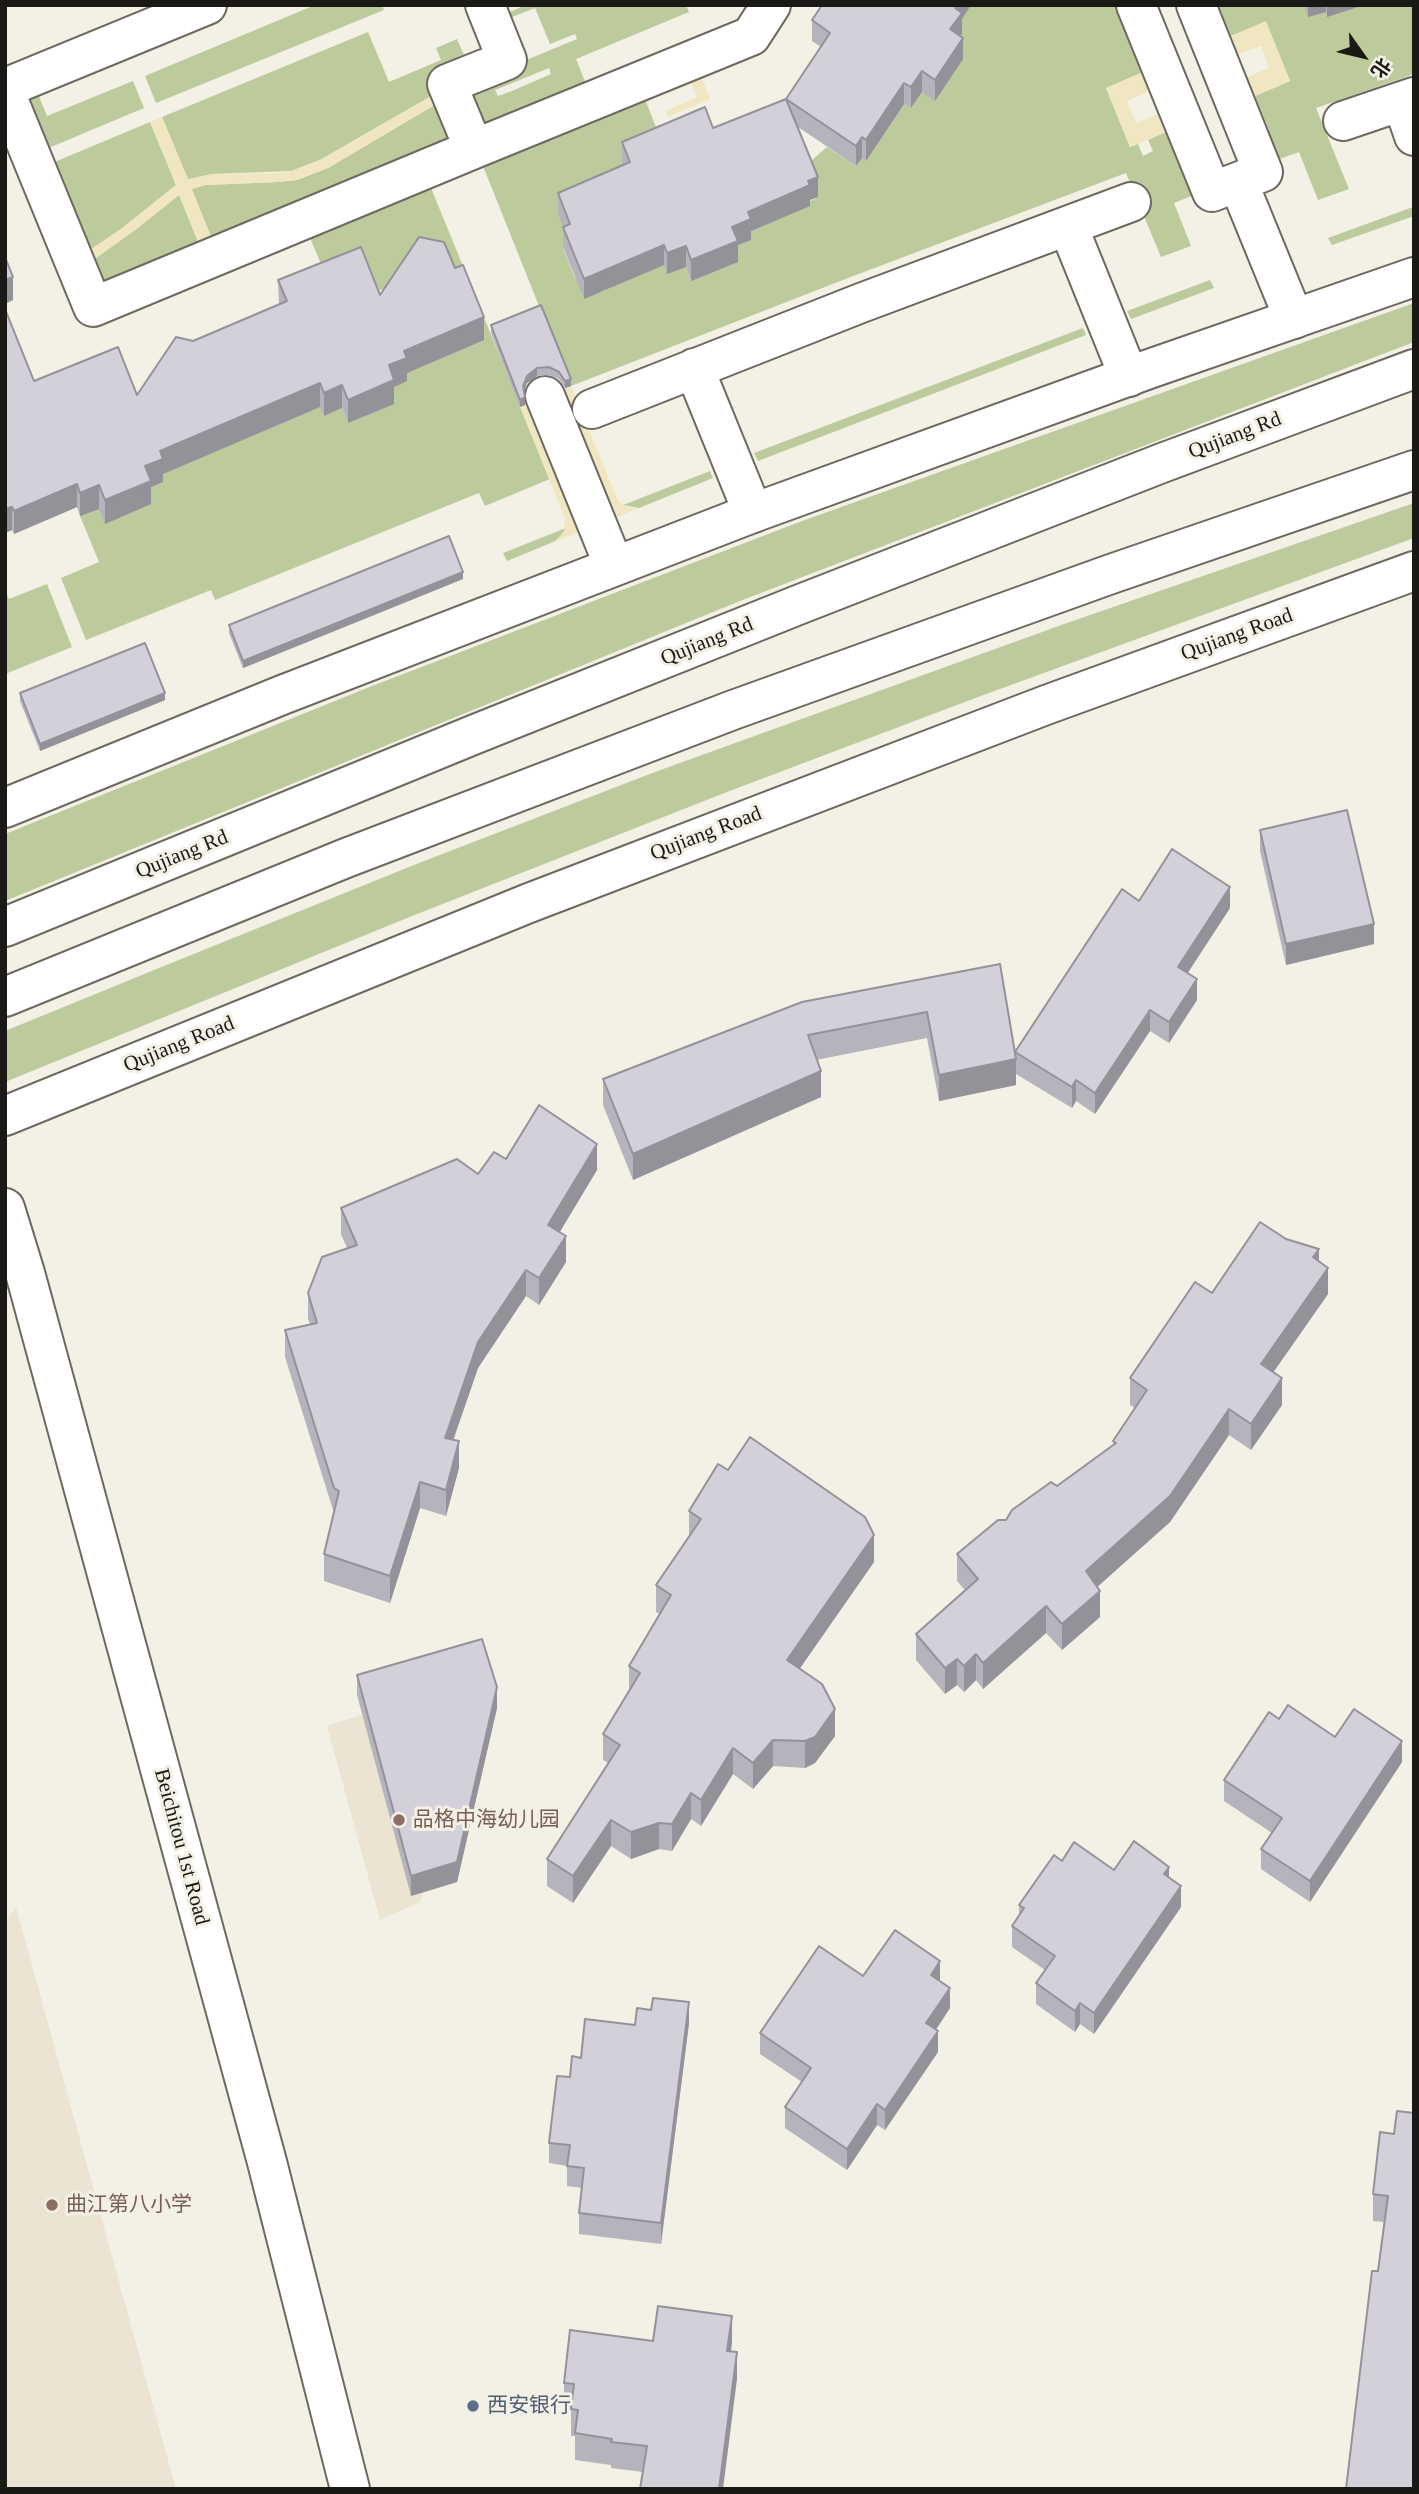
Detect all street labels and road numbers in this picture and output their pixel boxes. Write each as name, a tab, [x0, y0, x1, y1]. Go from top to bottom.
street label: Qujiang Rd	[1185, 407, 1285, 465]
street label: Qujiang Road	[1178, 603, 1296, 667]
street label: Qujiang Rd	[657, 612, 757, 672]
street label: Qujiang Road	[647, 801, 765, 867]
street label: Qujiang Rd	[132, 825, 232, 885]
street label: Qujiang Road	[120, 1011, 238, 1079]
street label: Beichitou 1st Road	[148, 1766, 214, 1928]

